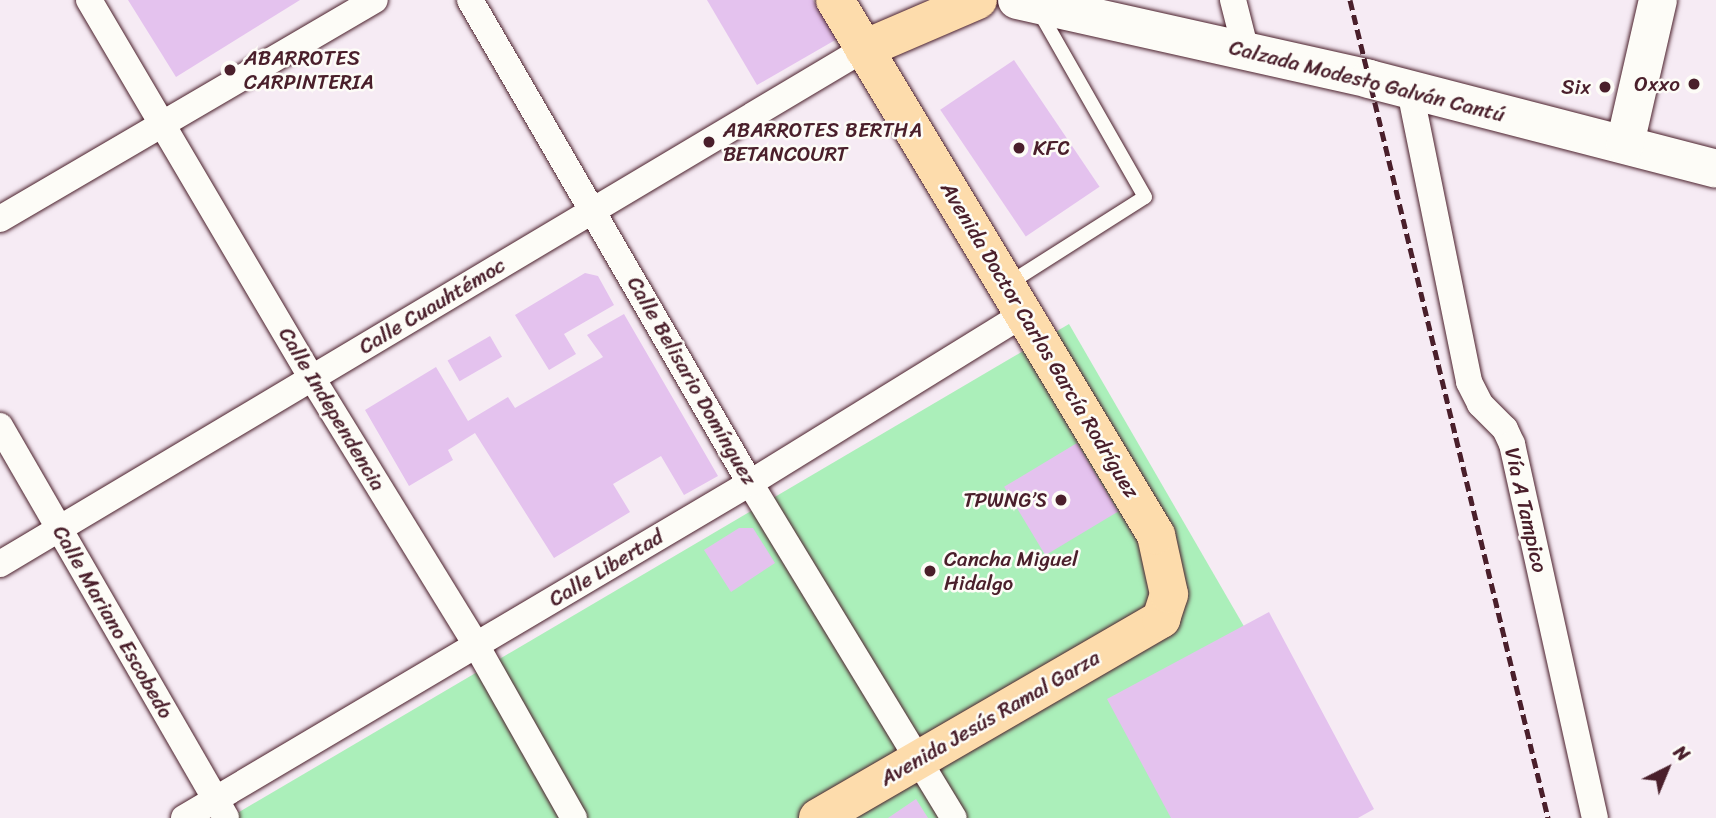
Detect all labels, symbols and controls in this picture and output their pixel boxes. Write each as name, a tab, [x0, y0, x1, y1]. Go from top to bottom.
street label: Calzada Modesto Galván Cantú	[1227, 35, 1507, 127]
place label: ABARROTES CARPINTERIA	[244, 45, 374, 95]
marker: ABARROTES CARPINTERIA	[222, 62, 238, 78]
place label: Oxxo	[1634, 71, 1680, 97]
place label: Six	[1561, 74, 1591, 100]
marker: Oxxo	[1686, 76, 1702, 92]
marker: Six	[1597, 79, 1613, 95]
place label: ABARROTES BERTHA BETANCOURT	[723, 117, 920, 167]
marker: ABARROTES BERTHA BETANCOURT	[701, 134, 717, 150]
place label: KFC	[1033, 135, 1070, 161]
marker: KFC	[1011, 140, 1027, 156]
street label: Avenida Doctor Carlos García Rodríguez	[935, 177, 1145, 503]
street label: Calle Cuauhtémoc	[354, 252, 510, 360]
street label: Calle Belisario Domínguez	[622, 272, 762, 490]
street label: Calle Independencia	[273, 323, 391, 495]
street label: Vía A Tampico	[1499, 445, 1553, 575]
place label: TPWNG’S	[963, 487, 1047, 513]
marker: TPWNG’S	[1053, 492, 1069, 508]
street label: Calle Mariano Escobedo	[48, 521, 178, 723]
street label: Calle Libertad	[544, 524, 668, 612]
place label: Cancha Miguel Hidalgo	[944, 546, 1077, 596]
marker: Cancha Miguel Hidalgo	[922, 563, 938, 579]
street label: Avenida Jesús Ramal Garza	[876, 645, 1104, 791]
north arrow	[1632, 734, 1702, 804]
text: N	[1666, 737, 1698, 770]

